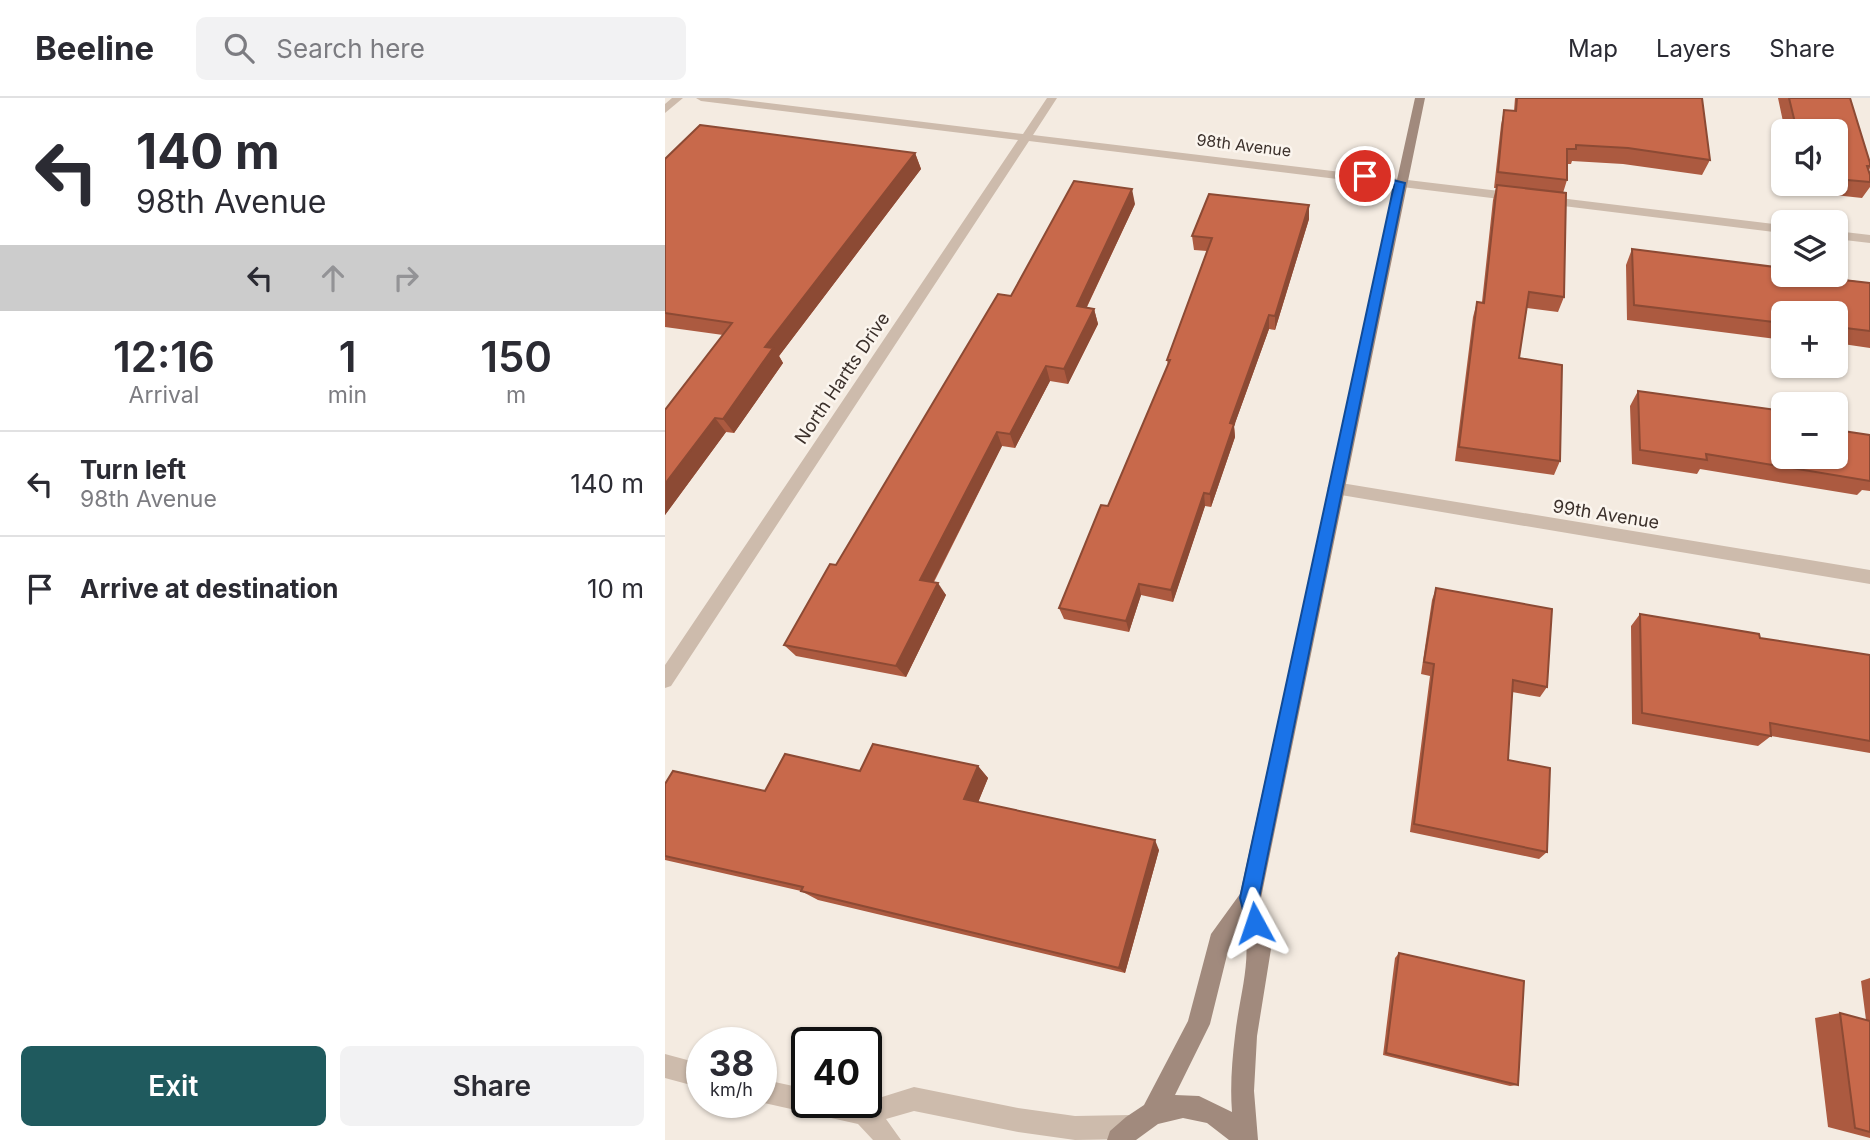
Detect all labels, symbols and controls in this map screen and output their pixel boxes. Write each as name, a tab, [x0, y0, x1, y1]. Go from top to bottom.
search box	[196, 17, 686, 80]
text: Beeline	[35, 28, 154, 68]
icon: search	[220, 29, 258, 67]
text: Search here	[276, 33, 425, 64]
text: Map	[1568, 34, 1618, 63]
text: Layers	[1656, 34, 1731, 63]
text: Share	[1769, 34, 1835, 63]
map controls	[1771, 119, 1848, 469]
button: sound	[1771, 119, 1848, 196]
text: 140 m	[136, 122, 280, 181]
icon: left	[21, 126, 112, 217]
street label: 98th Avenue	[1196, 129, 1292, 161]
pin	[1335, 146, 1395, 206]
icon: arrive	[1346, 157, 1384, 195]
text: 98th Avenue	[136, 182, 326, 221]
button: layers	[1771, 210, 1848, 287]
icon: left	[241, 259, 279, 297]
icon: ahead	[314, 259, 352, 297]
icon: right	[387, 259, 425, 297]
button: +	[1771, 301, 1848, 378]
street label: North Hartts Drive	[790, 308, 894, 448]
text: 12:16	[113, 331, 215, 382]
text: 1	[339, 331, 356, 382]
text: 150	[480, 331, 552, 382]
text: Arrival	[129, 381, 199, 409]
text: min	[328, 381, 367, 409]
text: m	[506, 381, 526, 409]
button: −	[1771, 392, 1848, 469]
text: Turn left	[80, 454, 186, 485]
icon: left	[21, 465, 59, 503]
text: 140 m	[570, 468, 644, 499]
text: 98th Avenue	[80, 485, 217, 513]
street label: 99th Avenue	[1551, 495, 1661, 533]
icon: arrive	[21, 570, 59, 608]
text: Arrive at destination	[80, 573, 339, 604]
text: 10 m	[587, 573, 644, 604]
position arrow	[1218, 886, 1292, 960]
speed limit sign: 40	[791, 1027, 882, 1118]
text: 38	[709, 1042, 754, 1084]
button: Exit	[21, 1046, 326, 1126]
button: Share	[340, 1046, 644, 1126]
text: km/h	[710, 1079, 753, 1100]

